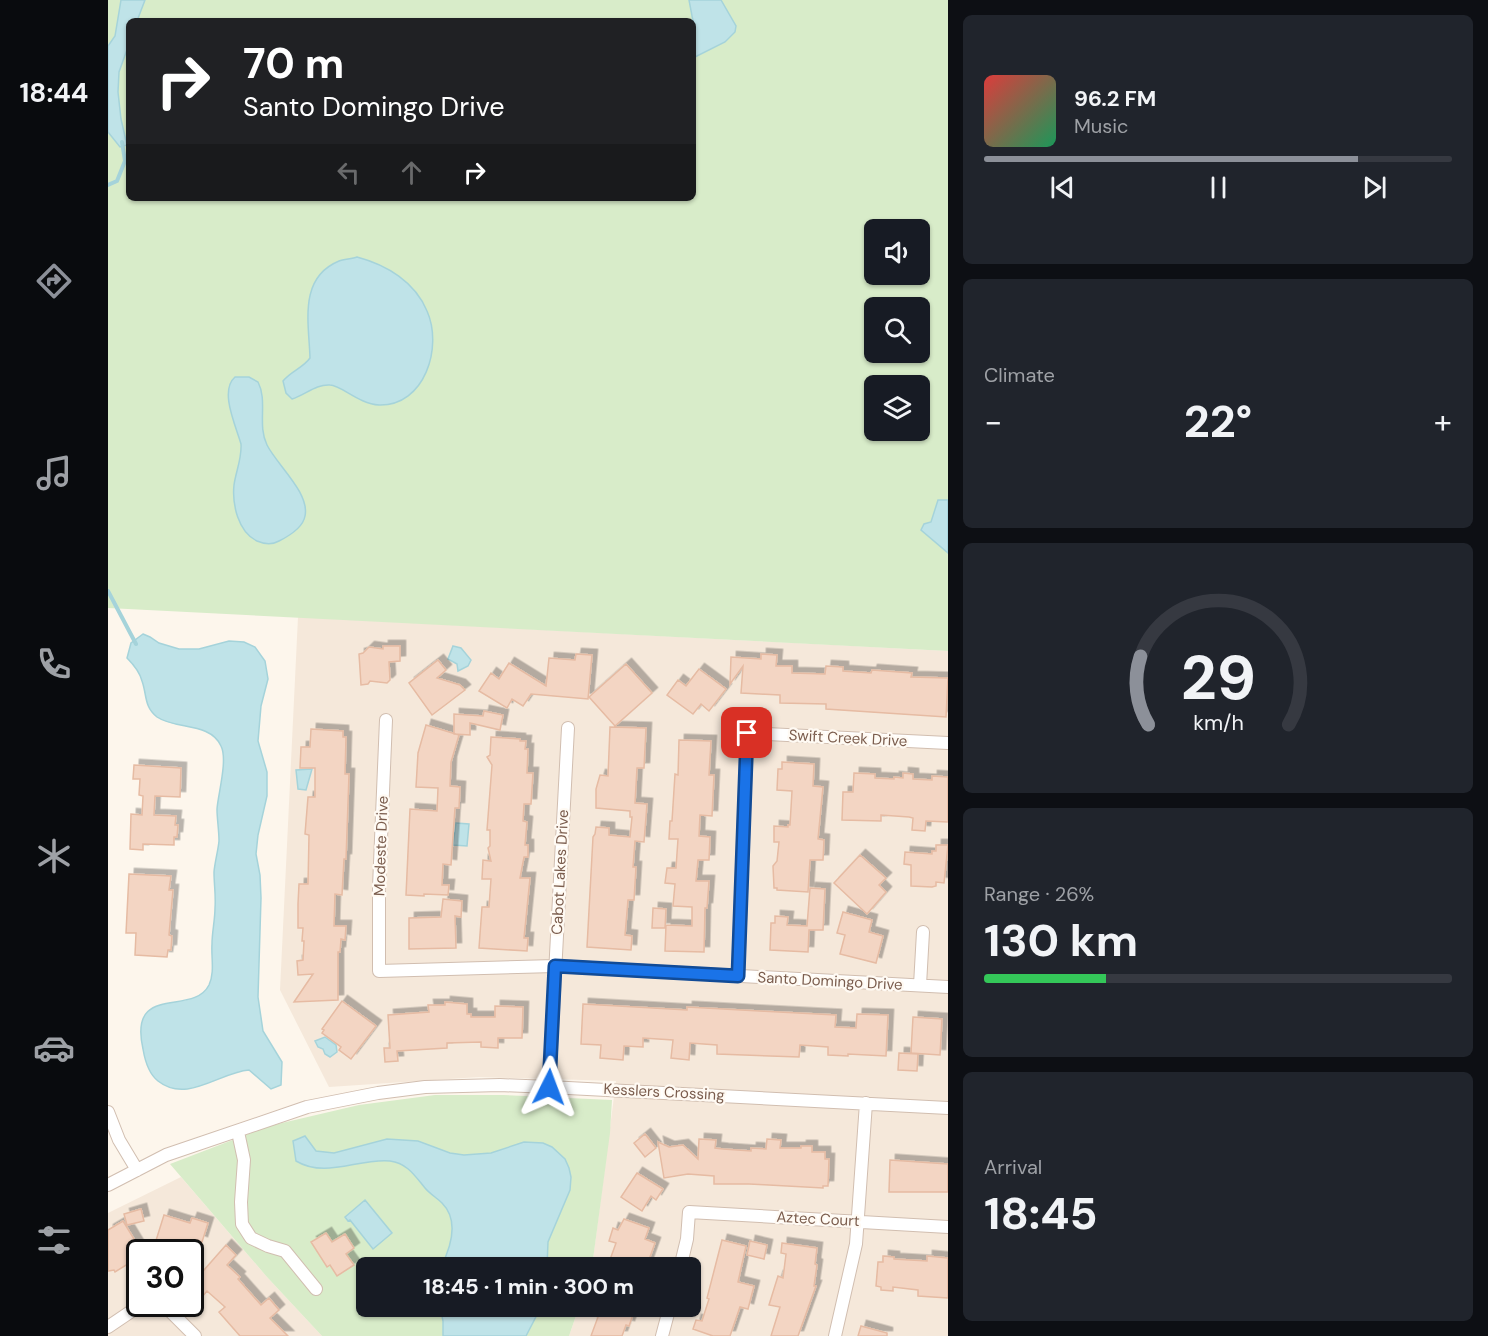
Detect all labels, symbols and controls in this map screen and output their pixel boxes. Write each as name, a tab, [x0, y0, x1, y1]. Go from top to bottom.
text: 70 m	[243, 36, 344, 91]
icon: right	[144, 42, 222, 120]
text: 18:44	[20, 75, 88, 110]
text: 96.2 FM	[1074, 84, 1156, 113]
text: Santo Domingo Drive	[243, 89, 505, 124]
text: Music	[1074, 113, 1129, 139]
icon: left	[332, 156, 365, 189]
icon: ahead	[395, 156, 428, 189]
icon: right	[458, 156, 491, 189]
icon: previous	[1046, 171, 1079, 204]
icon: pause	[1202, 171, 1235, 204]
icon: next	[1358, 171, 1391, 204]
map controls	[864, 219, 930, 441]
button: sound	[864, 219, 930, 285]
icon: directions	[33, 260, 75, 302]
button: search	[864, 297, 930, 363]
text: Climate	[984, 362, 1055, 388]
button: layers	[864, 375, 930, 441]
text: 22°	[1184, 392, 1252, 451]
text: −	[984, 400, 1002, 443]
text: +	[1434, 400, 1452, 443]
icon: music	[33, 452, 75, 494]
text: 29	[1180, 637, 1256, 718]
icon: phone	[33, 643, 75, 685]
pin	[721, 707, 772, 758]
text: km/h	[1193, 709, 1243, 737]
icon: arrive	[730, 716, 763, 749]
street label: Swift Creek Drive	[788, 725, 908, 751]
street label: Modeste Drive	[369, 796, 393, 896]
street label: Cabot Lakes Drive	[547, 809, 573, 935]
icon: climate	[33, 835, 75, 877]
text: Range · 26%	[984, 881, 1094, 907]
text: 130 km	[984, 911, 1138, 970]
street label: Santo Domingo Drive	[757, 967, 903, 995]
icon: car	[33, 1027, 75, 1069]
position arrow	[517, 1055, 581, 1119]
street label: Kesslers Crossing	[603, 1079, 725, 1105]
text: Arrival	[984, 1154, 1042, 1180]
text: 18:45	[984, 1184, 1098, 1243]
street label: Aztec Court	[776, 1207, 860, 1231]
icon: filters	[33, 1219, 75, 1261]
speed limit sign: 30	[126, 1239, 204, 1317]
text: 18:45 · 1 min · 300 m	[423, 1272, 634, 1301]

